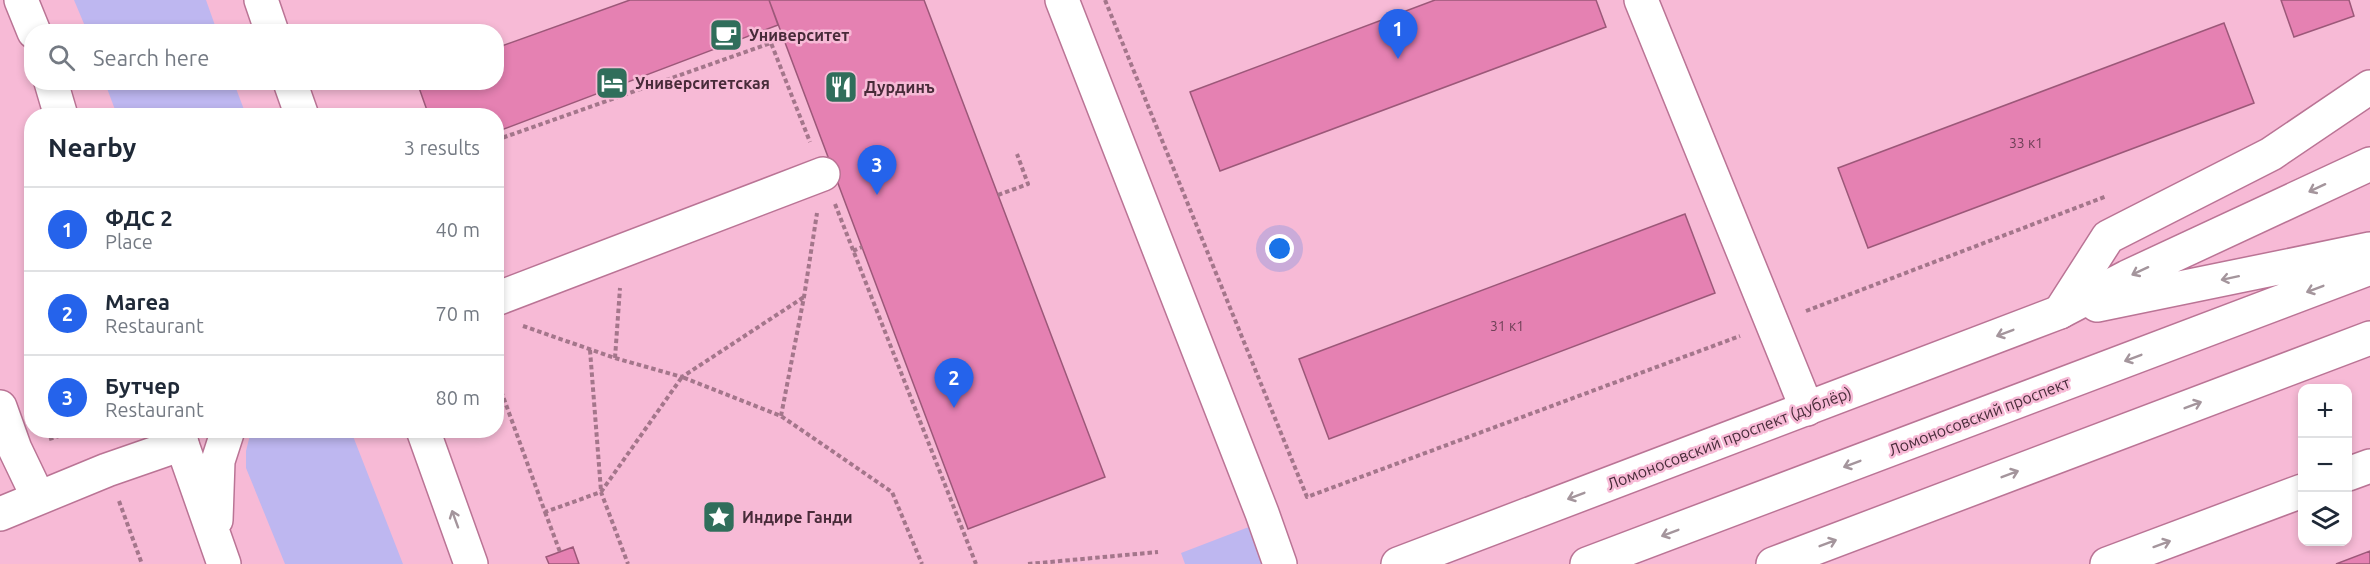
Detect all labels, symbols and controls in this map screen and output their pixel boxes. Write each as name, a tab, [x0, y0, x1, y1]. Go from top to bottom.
pin: 1	[1378, 10, 1418, 59]
cafe icon: Университет	[708, 17, 744, 53]
search box	[24, 24, 504, 90]
place label: Университет	[749, 26, 849, 44]
icon: search	[45, 41, 78, 74]
text: Search here	[93, 45, 209, 70]
hotel icon: Университетская	[594, 65, 630, 101]
restaurant icon: Дурдинъ	[823, 69, 859, 105]
place label: Университетская	[635, 74, 770, 92]
place label: Дурдинъ	[864, 78, 935, 96]
text: Nearby	[48, 133, 136, 162]
house number: 33 к1	[2009, 135, 2043, 151]
text: 3 results	[404, 136, 480, 159]
pin: 3	[858, 146, 896, 195]
one-way arrow	[2308, 183, 2326, 195]
text: ФДС 2	[105, 205, 173, 230]
text: 1	[62, 218, 73, 241]
text: 40 m	[436, 218, 480, 241]
text: Place	[105, 230, 153, 253]
your location	[1265, 234, 1294, 263]
one-way arrow	[2132, 265, 2150, 277]
one-way arrow	[2221, 273, 2241, 284]
one-way arrow	[2306, 284, 2325, 295]
text: Marea	[105, 289, 170, 314]
text: 2	[62, 302, 73, 325]
text: 70 m	[436, 302, 480, 325]
text: Restaurant	[105, 314, 204, 337]
house number: 31 к1	[1490, 318, 1524, 334]
one-way arrow	[1997, 329, 2015, 340]
one-way arrow	[2124, 353, 2143, 364]
pin: 2	[934, 358, 974, 408]
text: Бутчер	[105, 373, 180, 398]
street label: Ломоносовский проспект	[1886, 373, 2072, 459]
street label: Ломоносовский проспект (дублёр)	[1604, 383, 1854, 494]
map controls	[2298, 384, 2352, 546]
button: +	[2298, 384, 2352, 438]
text: 3	[62, 386, 73, 409]
text: 80 m	[436, 386, 480, 409]
text: Restaurant	[105, 398, 204, 421]
one-way arrow	[2183, 399, 2202, 410]
button: −	[2298, 438, 2352, 492]
one-way arrow	[1843, 459, 1862, 470]
one-way arrow	[2001, 468, 2019, 479]
one-way arrow	[1567, 492, 1586, 503]
button: layers	[2298, 492, 2352, 546]
place icon: Индире Ганди	[701, 499, 737, 535]
place label: Индире Ганди	[742, 508, 853, 526]
one-way arrow	[449, 510, 460, 529]
one-way arrow	[1661, 528, 1680, 539]
one-way arrow	[1818, 537, 1837, 548]
one-way arrow	[2152, 537, 2170, 548]

